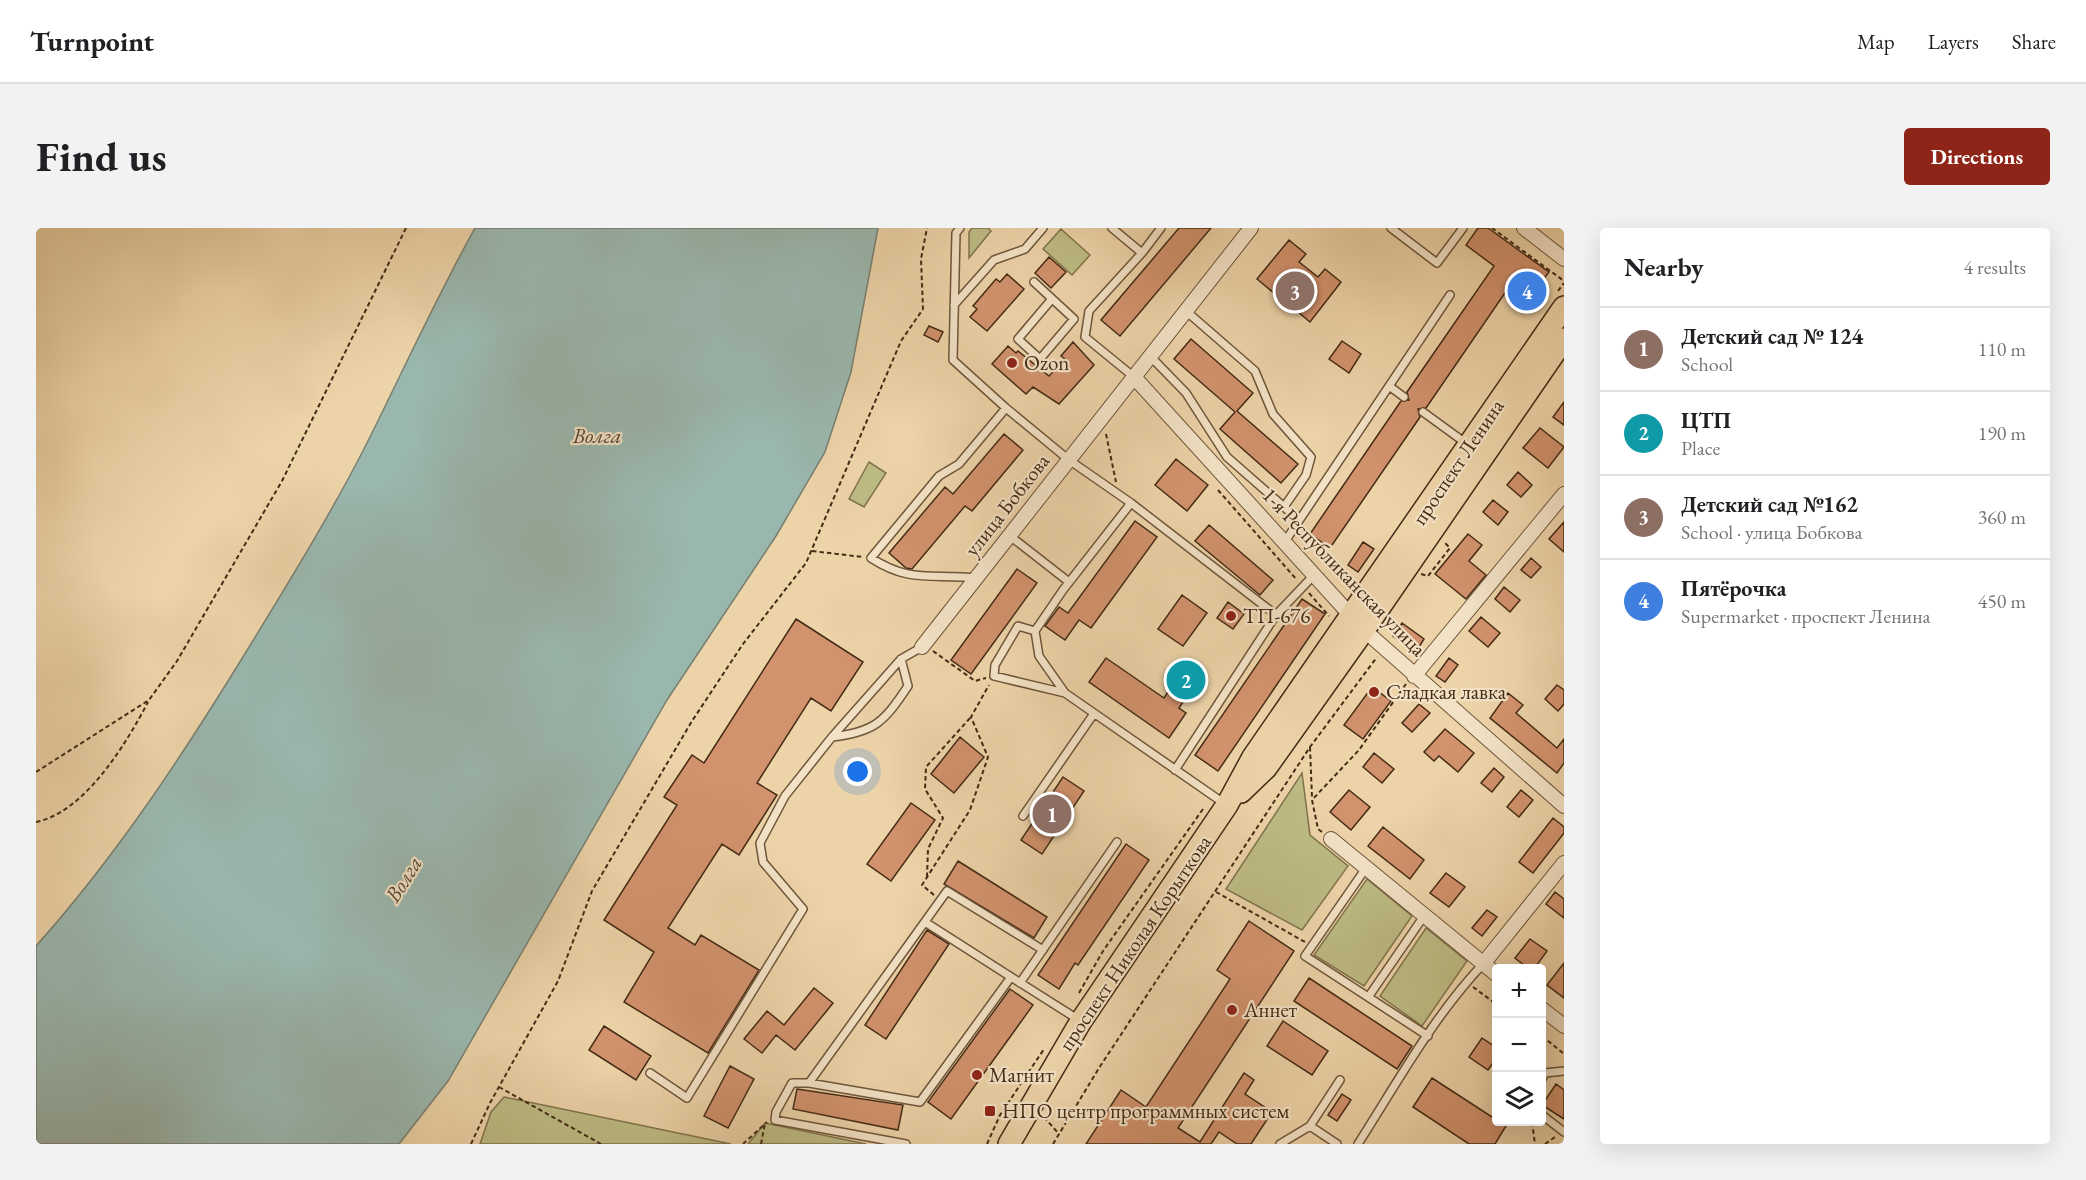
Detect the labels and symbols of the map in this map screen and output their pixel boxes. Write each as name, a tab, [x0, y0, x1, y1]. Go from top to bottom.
pin: 3	[1276, 268, 1314, 314]
pin: 4	[1508, 268, 1546, 314]
place label: Ozon	[1024, 349, 1069, 376]
marker: Ozon	[1005, 356, 1019, 370]
street label: проспект Ленина	[1406, 393, 1510, 530]
water label: Волга	[571, 421, 622, 450]
street label: улица Бобкова	[958, 447, 1056, 562]
street label: 1-я Республиканская улица	[1257, 482, 1432, 662]
place label: ТП-676	[1243, 602, 1310, 629]
marker: ТП-676	[1224, 609, 1238, 623]
pin: 2	[1166, 658, 1206, 702]
place label: Сладкая лавка	[1386, 678, 1507, 705]
marker: Сладкая лавка	[1367, 685, 1381, 699]
your location	[843, 757, 872, 786]
pin: 1	[1032, 792, 1072, 836]
street label: проспект Николая Корыткова	[1052, 829, 1217, 1056]
water label: Волга	[378, 851, 429, 909]
place label: Аннет	[1243, 996, 1298, 1023]
marker: Аннет	[1225, 1003, 1239, 1017]
place label: Магнит	[989, 1061, 1054, 1088]
marker: Магнит	[970, 1068, 984, 1082]
place label: НПО центр программных систем	[1002, 1097, 1289, 1124]
marker: НПО центр программных систем	[983, 1104, 997, 1118]

